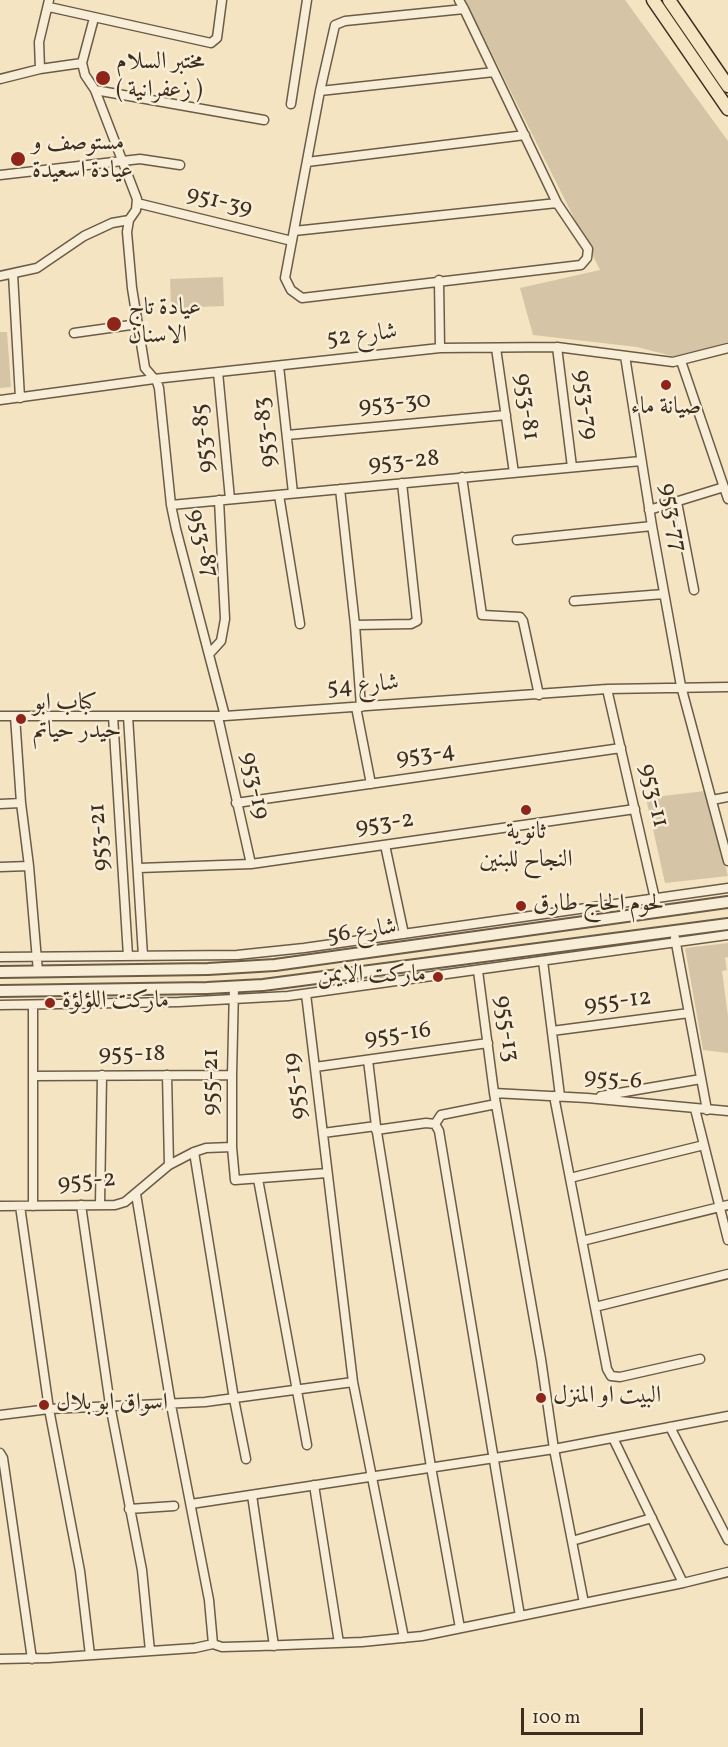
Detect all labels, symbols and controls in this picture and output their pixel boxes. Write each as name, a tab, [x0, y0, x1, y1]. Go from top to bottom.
place label: مختبر السلام ( زعفرانية )	[116, 50, 205, 106]
marker: مختبر السلام ( زعفرانية )	[94, 69, 112, 87]
place label: مستوصف و عيادة اسعيدة	[32, 131, 133, 187]
marker: مستوصف و عيادة اسعيدة	[9, 150, 27, 168]
street label: 951-39	[183, 181, 255, 225]
place label: عيادة تاج الاسنان	[128, 296, 201, 352]
marker: عيادة تاج الاسنان	[105, 315, 123, 333]
street label: شارع 52	[325, 319, 399, 355]
street label: 953-79	[565, 369, 603, 441]
street label: 953-81	[506, 372, 544, 442]
marker: صيانة ماء	[659, 378, 673, 392]
street label: 953-30	[358, 388, 432, 422]
street label: 953-83	[249, 395, 285, 469]
place label: صيانة ماء	[631, 395, 701, 423]
street label: 953-85	[187, 402, 223, 474]
street label: 953-28	[367, 446, 441, 480]
street label: 953-77	[651, 481, 691, 555]
street label: 953-87	[179, 507, 223, 581]
street label: شارع 54	[326, 670, 400, 704]
place label: كباب ابو حيدر حياتم	[33, 691, 122, 747]
marker: كباب ابو حيدر حياتم	[14, 712, 28, 726]
street label: 953-4	[395, 738, 457, 774]
street label: 953-19	[232, 750, 274, 822]
street label: 953-11	[631, 761, 673, 831]
street label: 953-21	[84, 802, 118, 872]
marker: ثانوية النجاح للبنين	[519, 803, 533, 817]
street label: 953-2	[354, 807, 416, 843]
place label: ثانوية النجاح للبنين	[479, 820, 573, 876]
place label: لحوم الحاج طارق	[533, 892, 664, 920]
marker: لحوم الحاج طارق	[514, 899, 528, 913]
street label: شارع 56	[325, 914, 399, 952]
place label: ماركت الايمن	[317, 963, 426, 991]
marker: ماركت الايمن	[431, 970, 445, 984]
street label: 955-12	[583, 985, 653, 1021]
place label: ماركت اللؤلؤة	[62, 989, 169, 1017]
street label: 955-13	[486, 994, 524, 1064]
marker: ماركت اللؤلؤة	[43, 996, 57, 1010]
street label: 955-16	[363, 1017, 433, 1055]
street label: 955-18	[99, 1042, 165, 1070]
street label: 955-21	[199, 1048, 227, 1116]
street label: 955-19	[279, 1051, 315, 1121]
street label: 955-6	[583, 1064, 643, 1098]
street label: 955-2	[57, 1166, 117, 1200]
place label: البيت او المنزل	[553, 1384, 661, 1412]
place label: اسواق ابو بلال	[56, 1391, 168, 1419]
marker: البيت او المنزل	[534, 1391, 548, 1405]
marker: اسواق ابو بلال	[37, 1398, 51, 1412]
scale bar	[524, 1696, 646, 1734]
text: 100 m	[532, 1706, 581, 1731]

